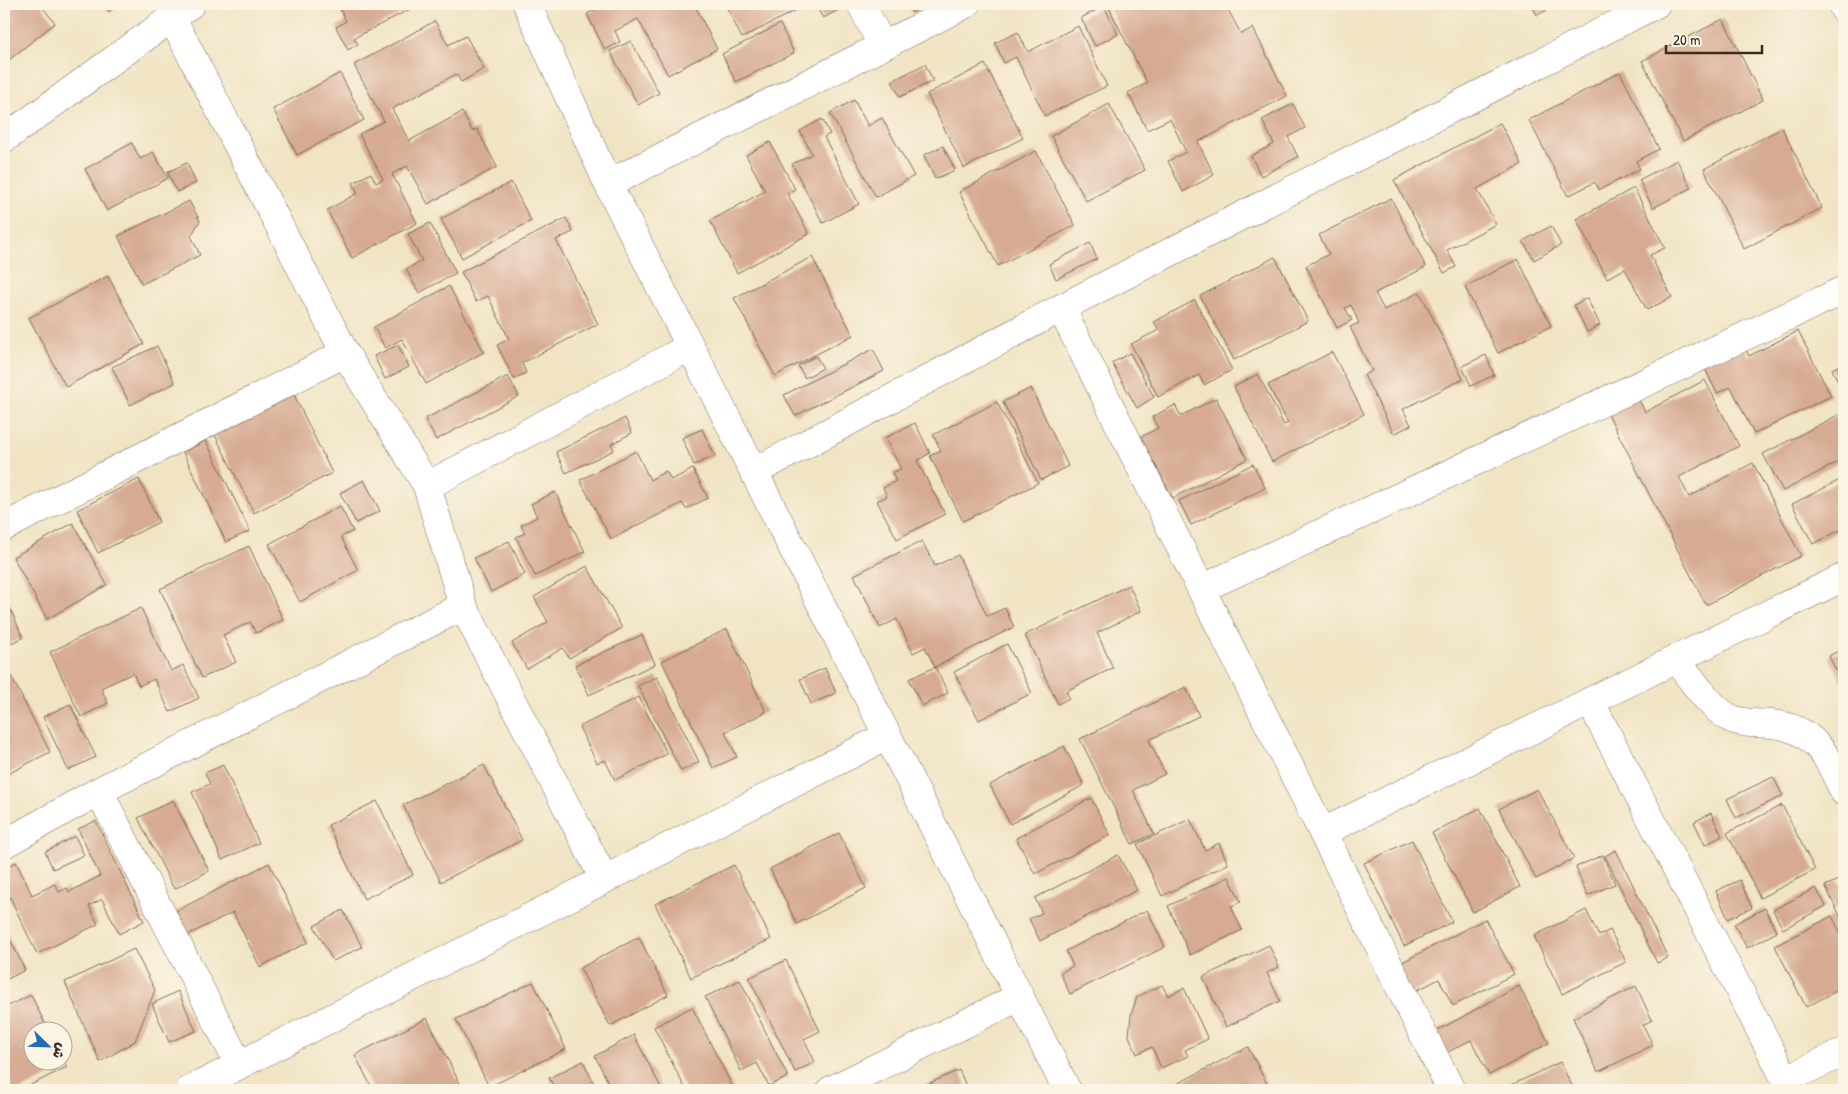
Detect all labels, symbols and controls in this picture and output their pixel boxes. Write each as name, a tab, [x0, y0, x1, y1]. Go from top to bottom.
scale bar	[1666, 22, 1762, 54]
text: 20 m	[1673, 29, 1700, 50]
north arrow	[22, 1022, 72, 1072]
text: ش	[49, 1040, 72, 1062]

